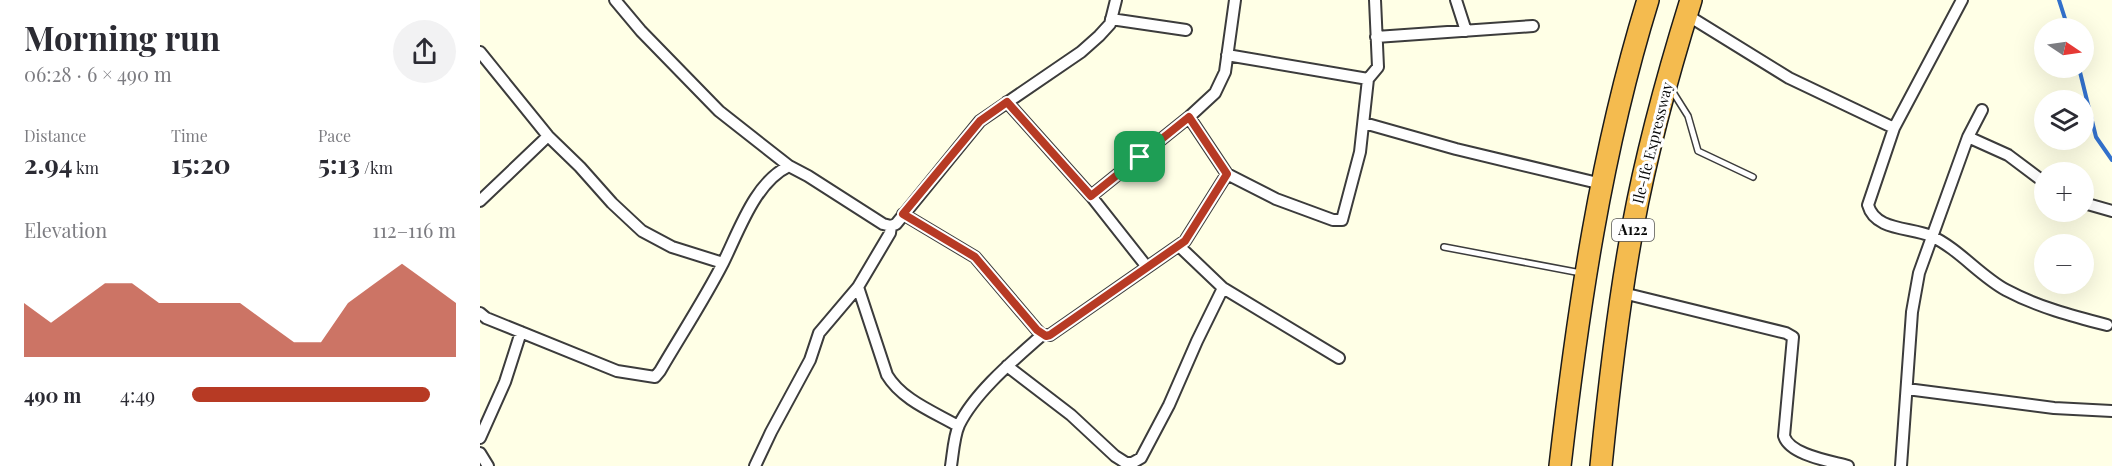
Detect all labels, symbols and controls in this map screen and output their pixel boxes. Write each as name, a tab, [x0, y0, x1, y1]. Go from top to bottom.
text: Morning run	[24, 15, 220, 59]
north arrow	[2034, 18, 2094, 78]
map controls	[2034, 18, 2094, 294]
button: share	[393, 20, 456, 83]
text: 06:28 · 6 × 490 m	[24, 60, 172, 87]
street label: Ile-Ife Expressway	[1627, 79, 1677, 206]
button: layers	[2034, 90, 2094, 150]
text: Distance	[24, 125, 86, 146]
text: Time	[171, 125, 208, 146]
text: Pace	[318, 125, 351, 146]
pin	[1114, 131, 1165, 182]
icon: arrive	[1123, 140, 1156, 173]
text: 2.94	[24, 146, 73, 181]
text: 15:20	[171, 146, 231, 181]
text: 5:13	[318, 146, 360, 181]
text: km	[73, 157, 99, 178]
text: /km	[360, 157, 393, 178]
button: +	[2034, 162, 2094, 222]
text: Elevation	[24, 216, 107, 243]
text: 112–116 m	[372, 216, 456, 243]
road number: A122	[1612, 219, 1654, 241]
button: −	[2034, 234, 2094, 294]
text: 490 m	[24, 381, 81, 408]
text: 4:49	[120, 381, 155, 408]

